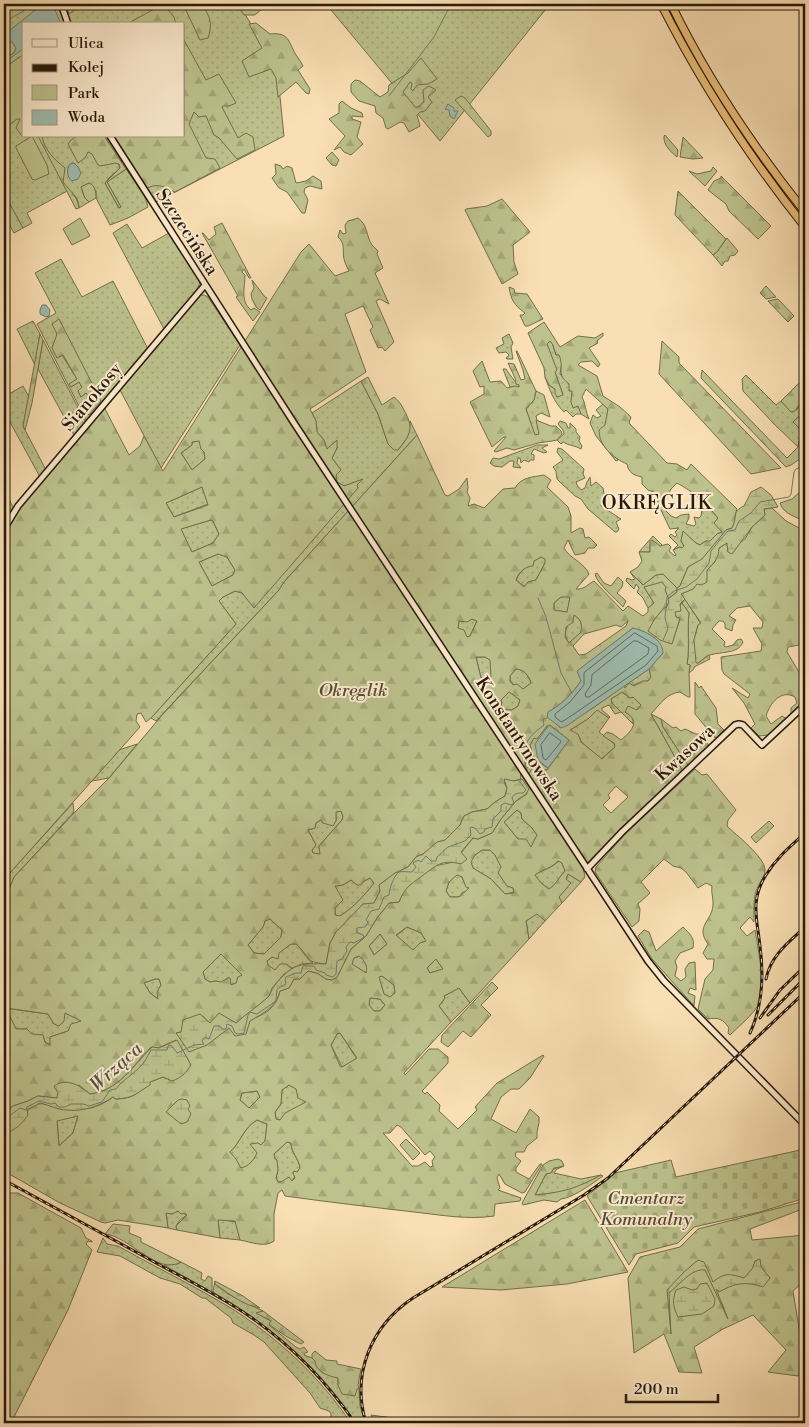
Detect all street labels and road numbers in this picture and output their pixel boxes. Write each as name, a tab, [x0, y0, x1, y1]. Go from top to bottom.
street label: Szczecińska	[151, 184, 224, 280]
street label: Sianokosy	[57, 358, 127, 436]
street label: Konstantynowska	[470, 673, 568, 806]
street label: Kwasowa	[650, 719, 720, 787]

